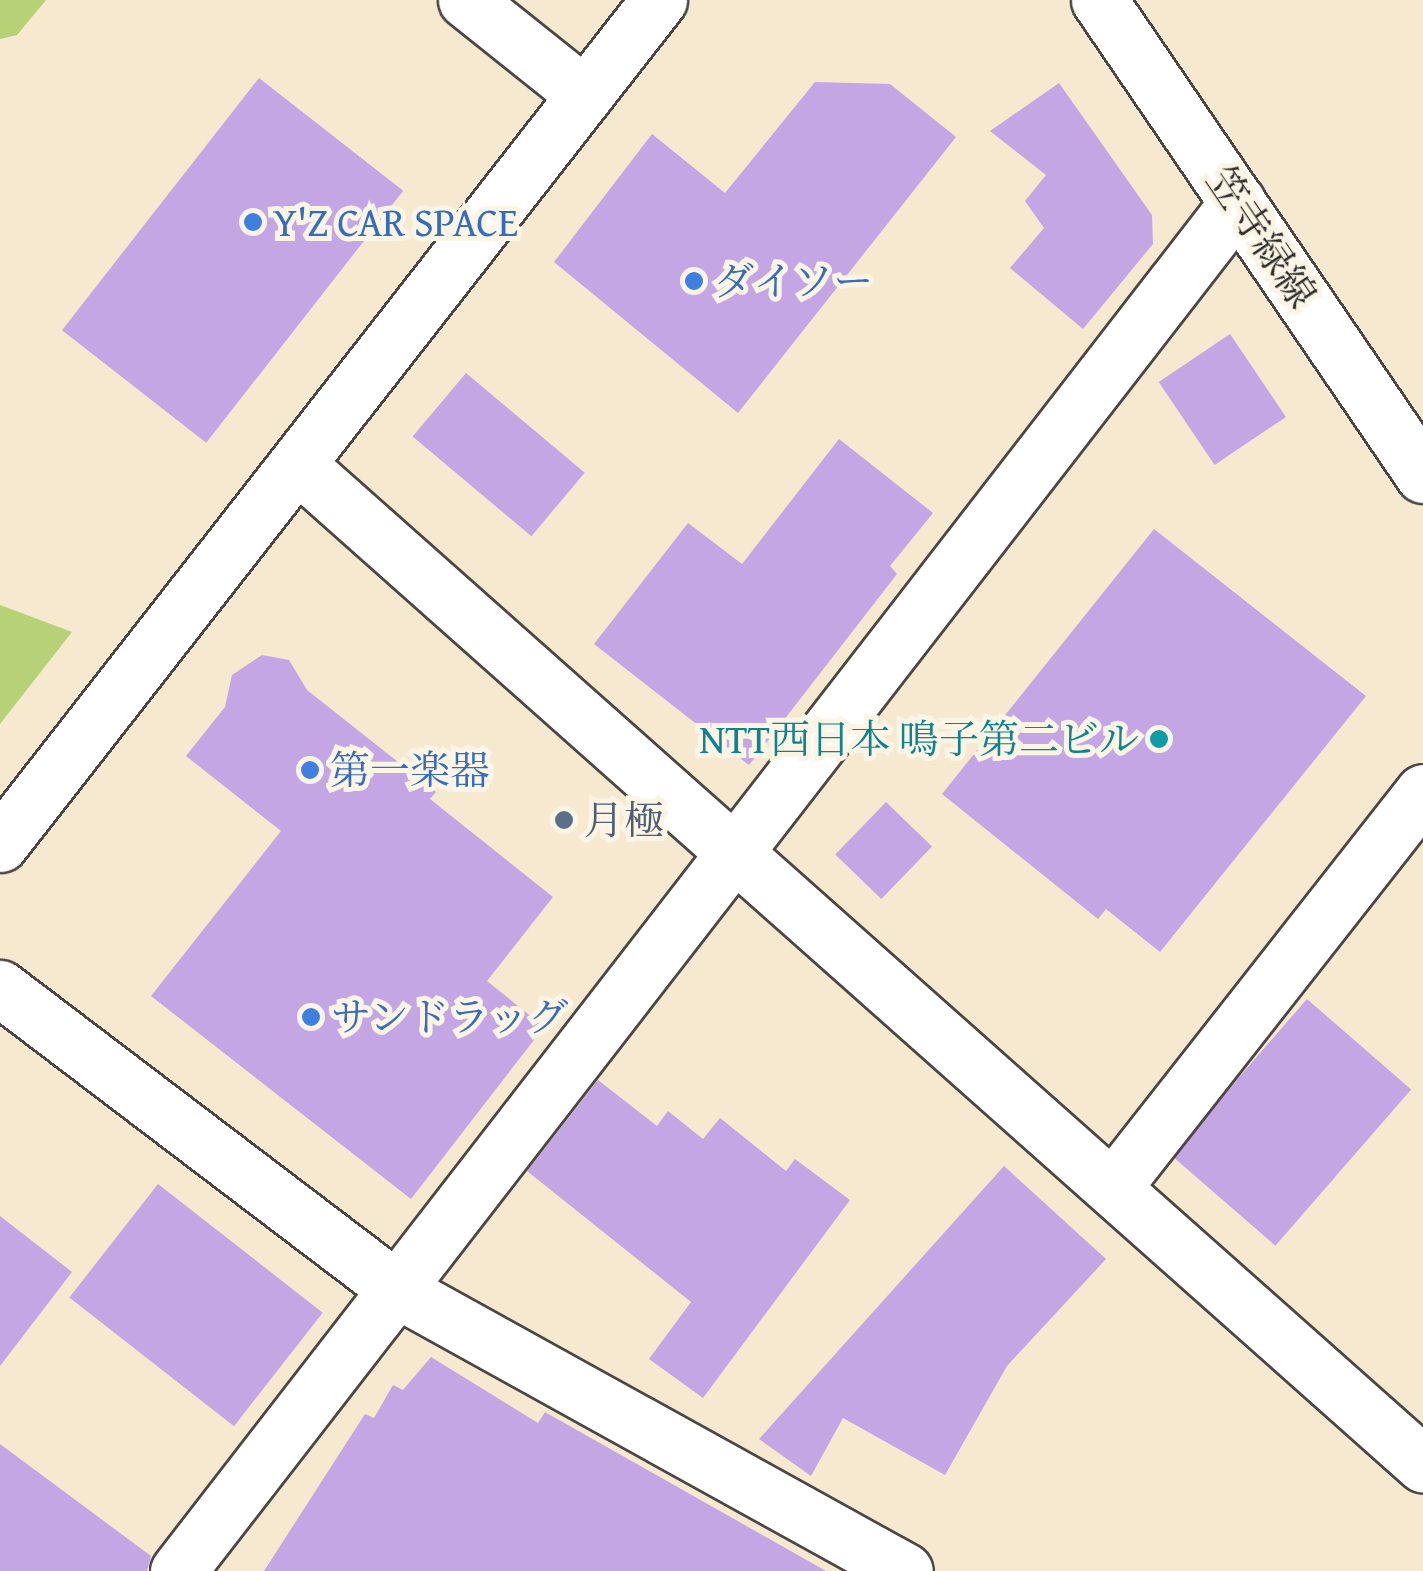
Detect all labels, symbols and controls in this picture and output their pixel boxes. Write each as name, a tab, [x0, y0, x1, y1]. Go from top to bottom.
street label: 笠寺緑線	[1197, 157, 1327, 317]
place label: Y'Z CAR SPACE	[273, 198, 518, 246]
marker: Y'Z CAR SPACE	[242, 211, 264, 233]
place label: ダイソー	[714, 257, 874, 305]
marker: ダイソー	[683, 270, 705, 292]
place label: NTT西日本 鳴子第二ビル	[699, 715, 1139, 763]
marker: NTT西日本 鳴子第二ビル	[1148, 728, 1170, 750]
place label: 第一楽器	[330, 746, 490, 794]
marker: 第一楽器	[299, 759, 321, 781]
place label: 月極	[584, 796, 664, 844]
marker: 月極	[553, 809, 575, 831]
place label: サンドラッグ	[331, 993, 571, 1041]
marker: サンドラッグ	[300, 1006, 322, 1028]

